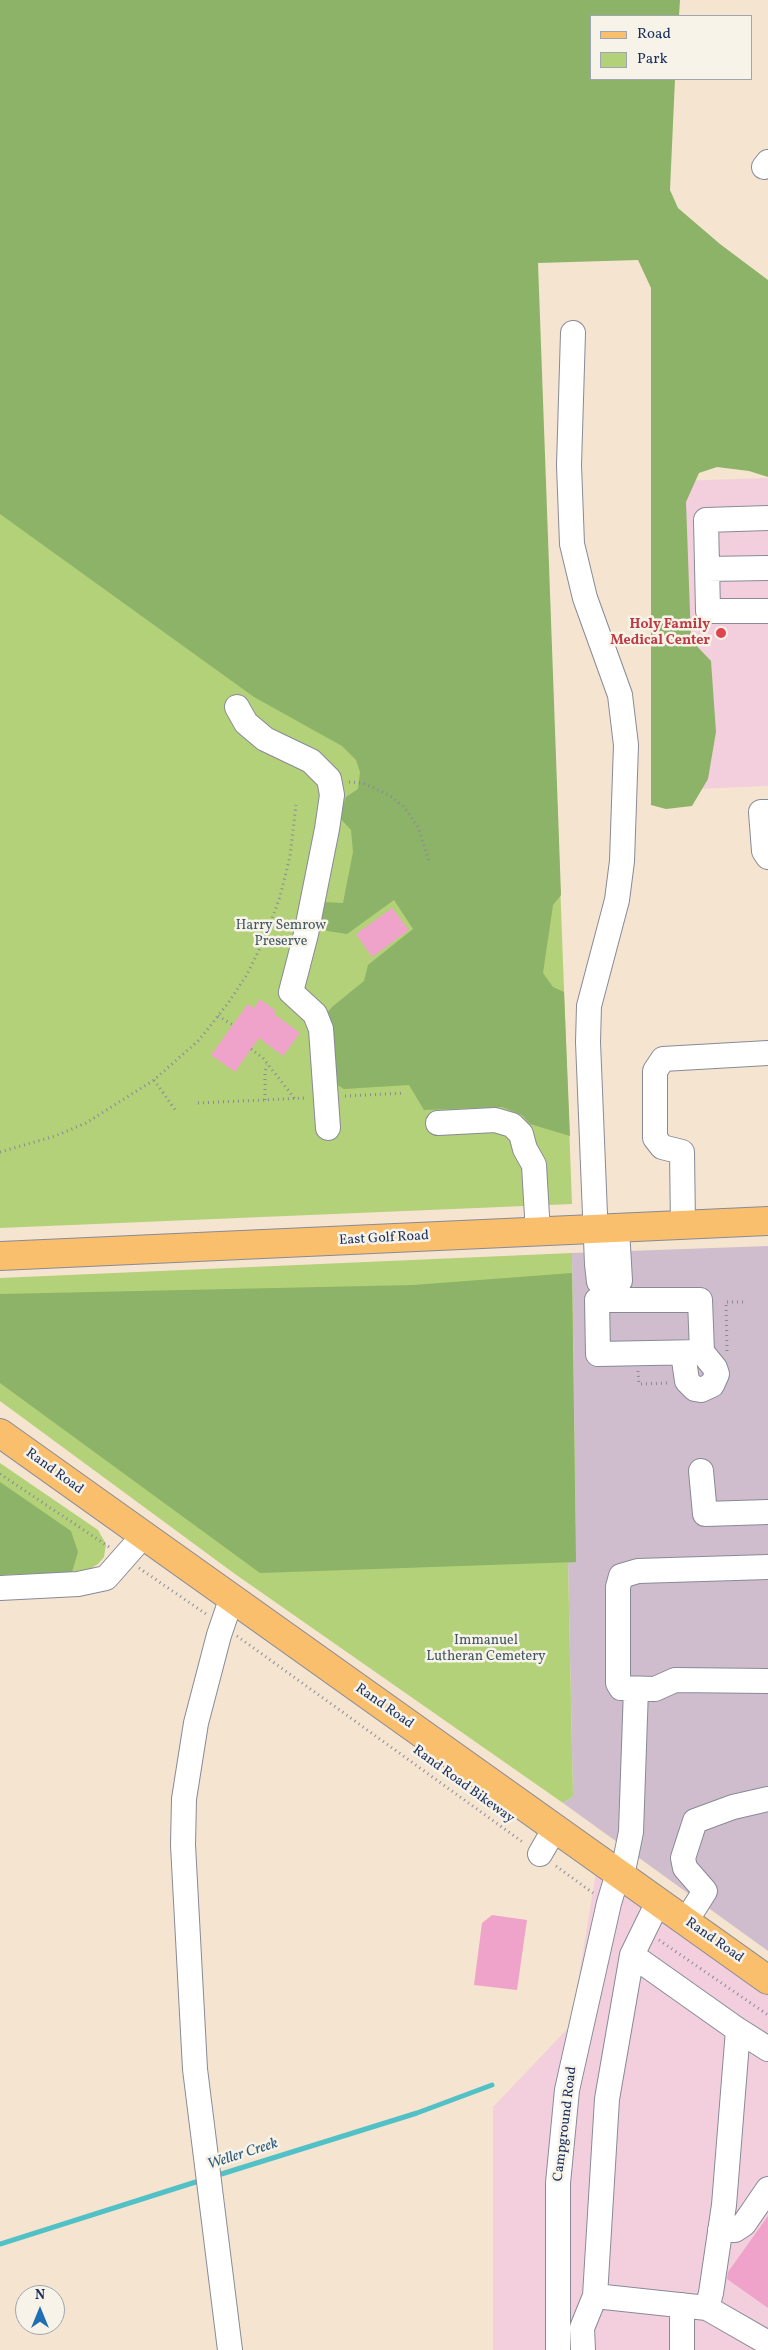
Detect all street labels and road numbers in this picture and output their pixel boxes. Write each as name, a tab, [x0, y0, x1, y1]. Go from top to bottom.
street label: East Golf Road	[339, 1228, 429, 1250]
street label: Rand Road	[22, 1445, 86, 1499]
street label: Rand Road	[352, 1681, 416, 1733]
street label: Rand Road Bikeway	[409, 1742, 517, 1828]
street label: Rand Road	[682, 1915, 746, 1967]
street label: Campground Road	[551, 2066, 581, 2182]

